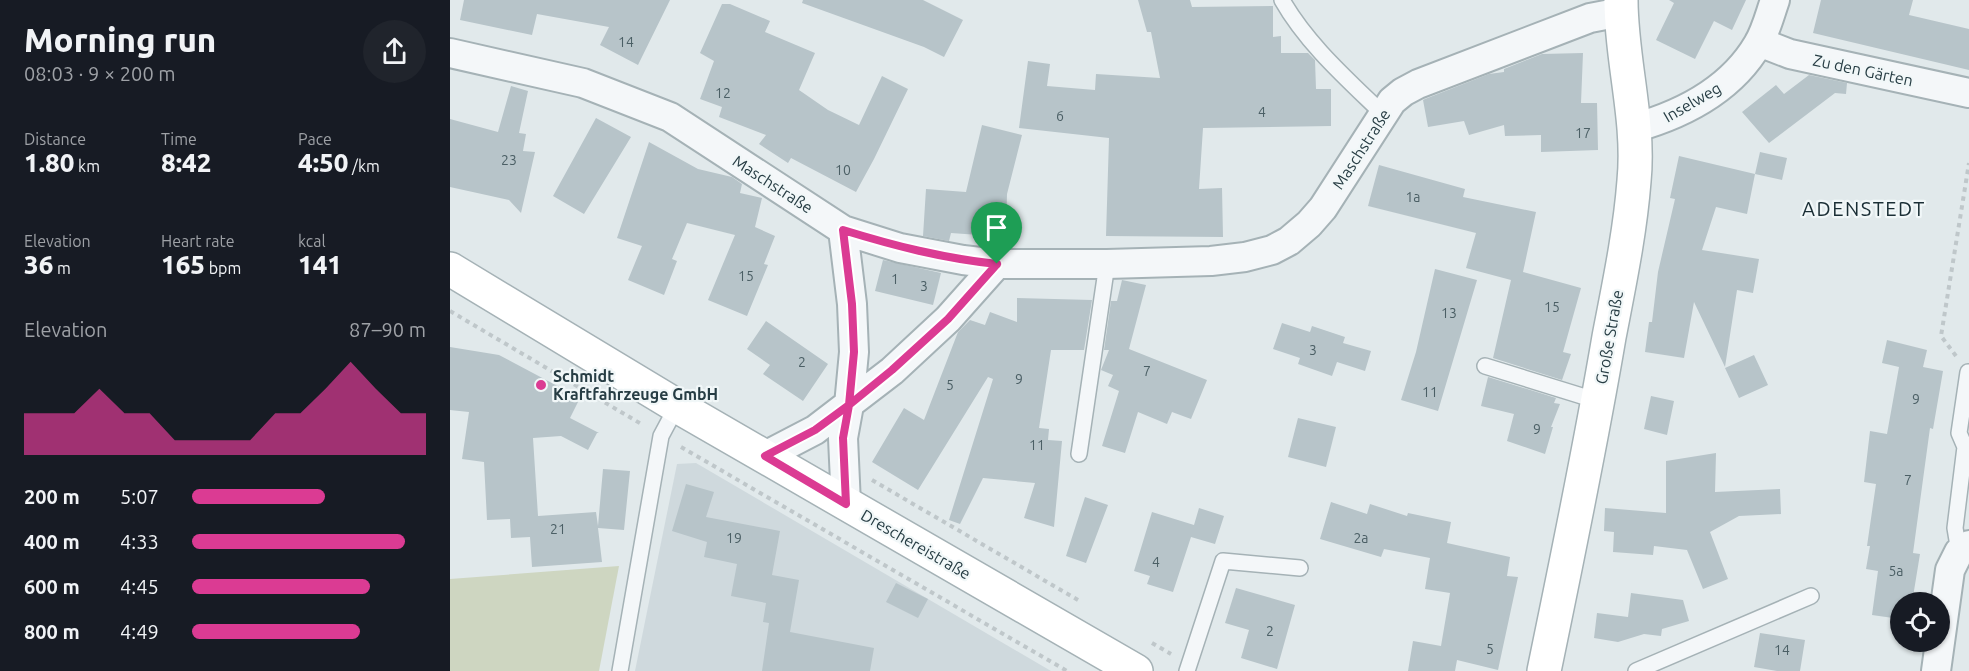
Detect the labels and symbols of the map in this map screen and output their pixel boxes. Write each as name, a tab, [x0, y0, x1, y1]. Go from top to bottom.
house number: 14	[618, 34, 634, 50]
street label: Zu den Gärten	[1811, 51, 1915, 89]
street label: Inselweg	[1660, 78, 1724, 126]
house number: 12	[715, 85, 731, 101]
house number: 4	[1258, 104, 1266, 120]
street label: Maschstraße	[1328, 106, 1394, 192]
house number: 6	[1056, 108, 1064, 124]
house number: 17	[1575, 125, 1591, 141]
street label: Maschstraße	[730, 151, 816, 217]
house number: 23	[501, 152, 517, 168]
house number: 10	[835, 162, 851, 178]
house number: 1a	[1405, 189, 1421, 205]
district label: ADENSTEDT	[1802, 197, 1926, 220]
pin	[971, 202, 1022, 264]
house number: 15	[738, 268, 754, 284]
house number: 1	[891, 271, 899, 287]
house number: 3	[920, 278, 928, 294]
street label: Große Straße	[1592, 288, 1626, 386]
house number: 15	[1544, 299, 1560, 315]
house number: 13	[1441, 305, 1457, 321]
house number: 3	[1309, 342, 1317, 358]
house number: 2	[798, 354, 806, 370]
house number: 7	[1143, 363, 1151, 379]
place label: Schmidt Kraftfahrzeuge GmbH	[553, 367, 718, 403]
house number: 9	[1015, 371, 1023, 387]
house number: 5	[946, 377, 954, 393]
marker: Schmidt Kraftfahrzeuge GmbH	[534, 378, 548, 392]
house number: 11	[1422, 384, 1438, 400]
house number: 9	[1912, 391, 1920, 407]
house number: 9	[1533, 421, 1541, 437]
house number: 11	[1029, 437, 1045, 453]
house number: 7	[1904, 472, 1912, 488]
street label: Dreschereistraße	[858, 505, 974, 583]
house number: 21	[550, 521, 566, 537]
house number: 19	[726, 530, 742, 546]
house number: 2a	[1353, 530, 1369, 546]
house number: 4	[1152, 554, 1160, 570]
house number: 5a	[1888, 563, 1904, 579]
house number: 2	[1266, 623, 1274, 639]
house number: 5	[1486, 641, 1494, 657]
house number: 14	[1774, 642, 1790, 658]

